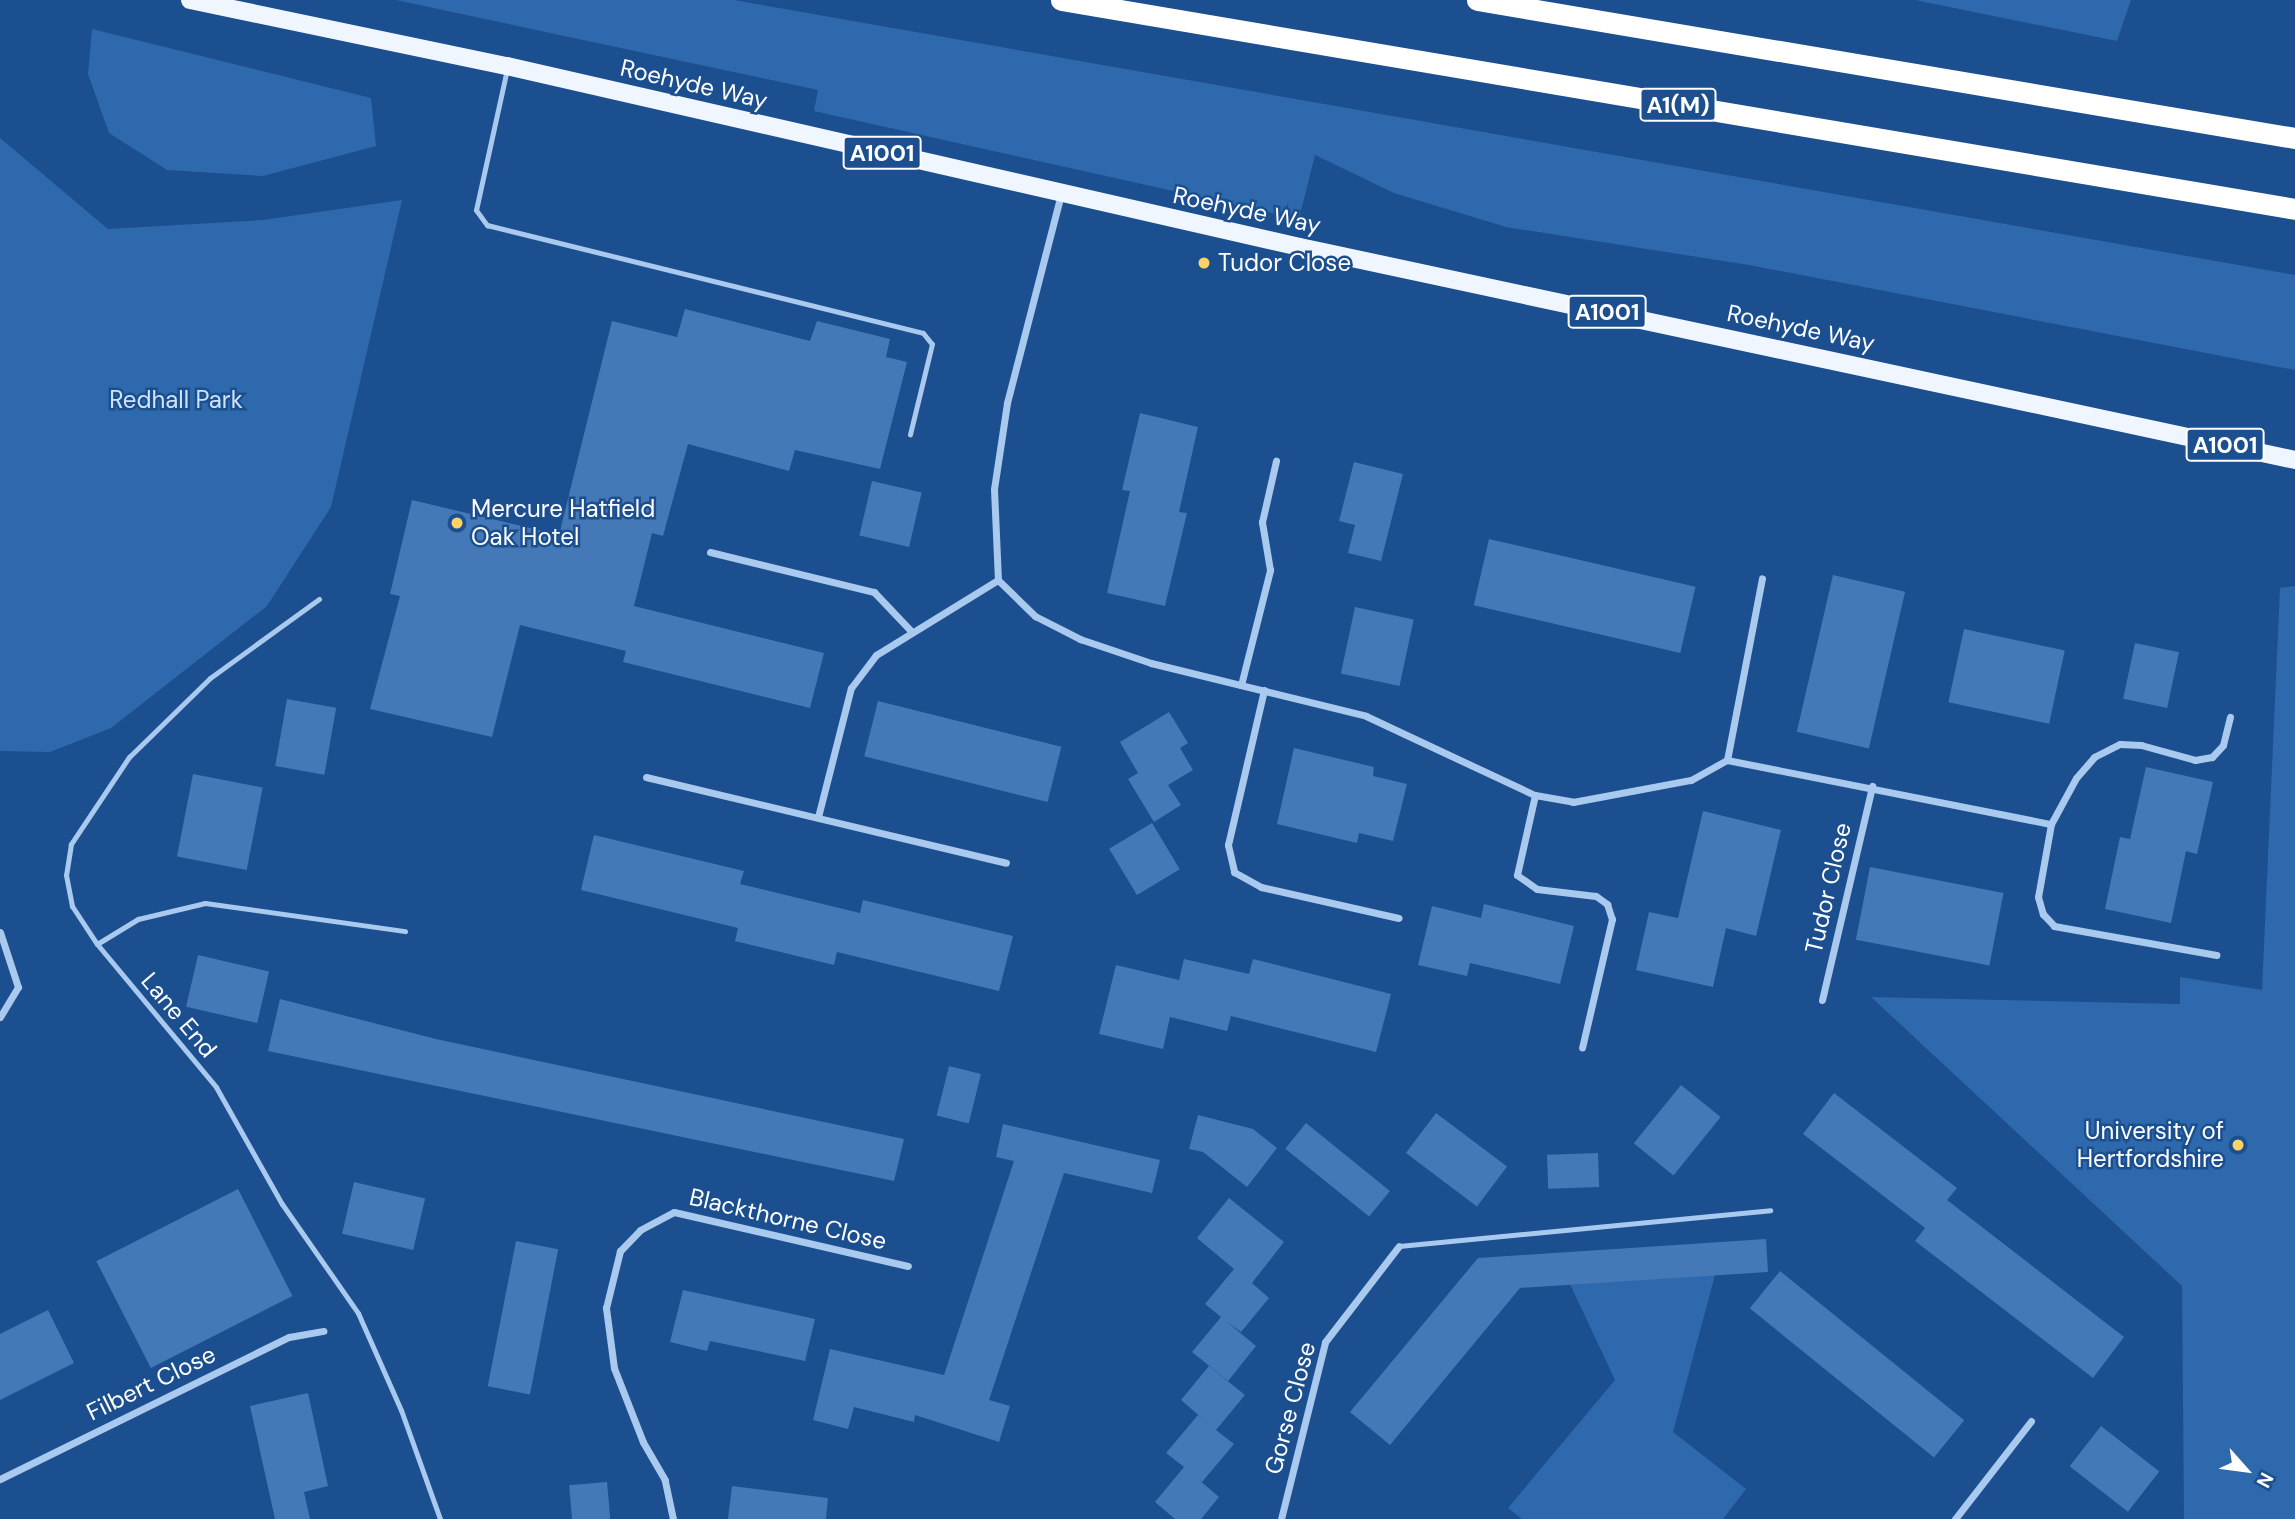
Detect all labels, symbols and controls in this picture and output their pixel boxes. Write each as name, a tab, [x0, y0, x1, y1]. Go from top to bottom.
street label: Roehyde Way	[618, 53, 770, 115]
road number: A1(M)	[1640, 86, 1716, 124]
road number: A1001	[842, 134, 922, 172]
street label: Roehyde Way	[1171, 180, 1323, 240]
place label: Tudor Close	[1218, 249, 1351, 277]
marker: Tudor Close	[1196, 255, 1212, 271]
road number: A1001	[1567, 292, 1647, 332]
street label: Roehyde Way	[1725, 298, 1877, 358]
park label: Redhall Park	[109, 386, 243, 414]
road number: A1001	[2185, 426, 2265, 464]
place label: Mercure Hatfield Oak Hotel	[471, 495, 655, 551]
marker: Mercure Hatfield Oak Hotel	[449, 515, 465, 531]
street label: Tudor Close	[1799, 820, 1857, 956]
street label: Lane End	[135, 967, 223, 1063]
place label: University of Hertfordshire	[2077, 1117, 2224, 1173]
marker: University of Hertfordshire	[2230, 1137, 2246, 1153]
street label: Blackthorne Close	[687, 1182, 889, 1256]
street label: Filbert Close	[82, 1339, 220, 1427]
street label: Gorse Close	[1259, 1339, 1321, 1477]
north arrow	[2211, 1435, 2281, 1505]
text: N	[2251, 1468, 2279, 1492]

